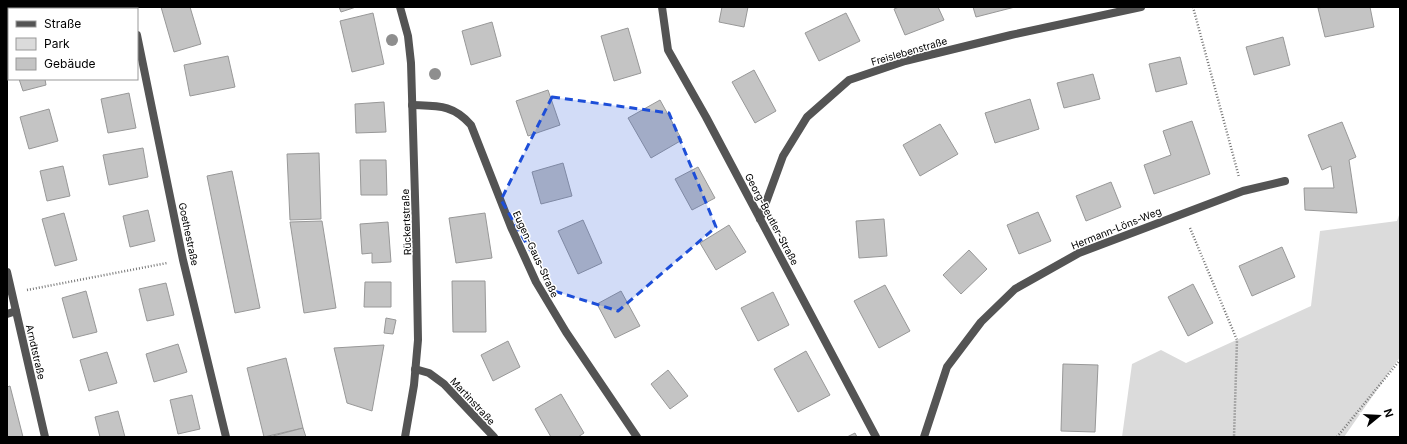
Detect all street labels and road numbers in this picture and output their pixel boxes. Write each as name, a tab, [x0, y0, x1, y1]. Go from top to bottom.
street label: Freislebenstraße	[869, 34, 949, 68]
street label: Georg-Beutler-Straße	[743, 171, 801, 267]
street label: Rückertstraße	[399, 189, 413, 255]
street label: Goethestraße	[176, 201, 202, 267]
street label: Hermann-Löns-Weg	[1069, 204, 1163, 252]
street label: Eugen-Gaus-Straße	[511, 209, 561, 299]
street label: Arndtstraße	[24, 323, 48, 381]
street label: Martinstraße	[448, 375, 498, 427]

